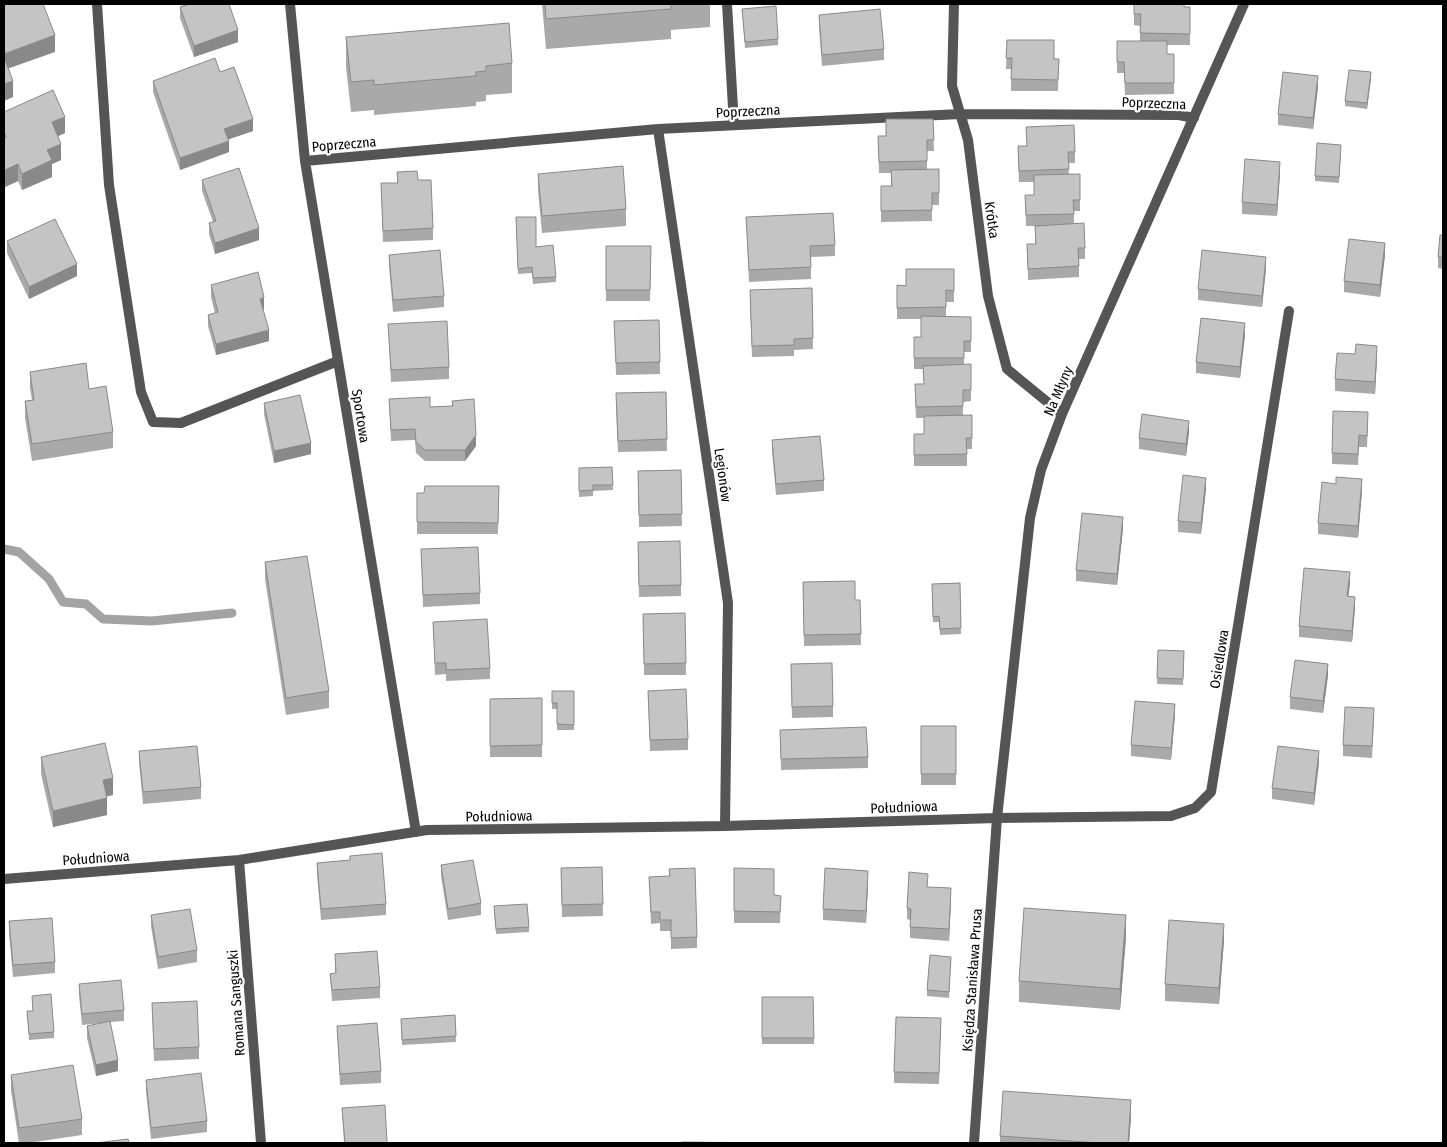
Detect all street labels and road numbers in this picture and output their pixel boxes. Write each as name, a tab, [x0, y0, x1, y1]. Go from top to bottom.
street label: Poprzeczna	[1121, 94, 1187, 113]
street label: Poprzeczna	[715, 101, 781, 122]
street label: Poprzeczna	[311, 133, 377, 156]
street label: Krótka	[981, 201, 1003, 240]
street label: Na Młyny	[1040, 363, 1077, 419]
street label: Sportowa	[348, 388, 373, 444]
street label: Legionów	[710, 447, 735, 503]
street label: Osiedlowa	[1206, 628, 1233, 690]
street label: Południowa	[870, 798, 938, 817]
street label: Południowa	[465, 807, 533, 826]
street label: Południowa	[62, 848, 130, 869]
street label: Księdza Stanisława Prusa	[959, 908, 986, 1052]
street label: Romana Sanguszki	[224, 949, 249, 1057]

